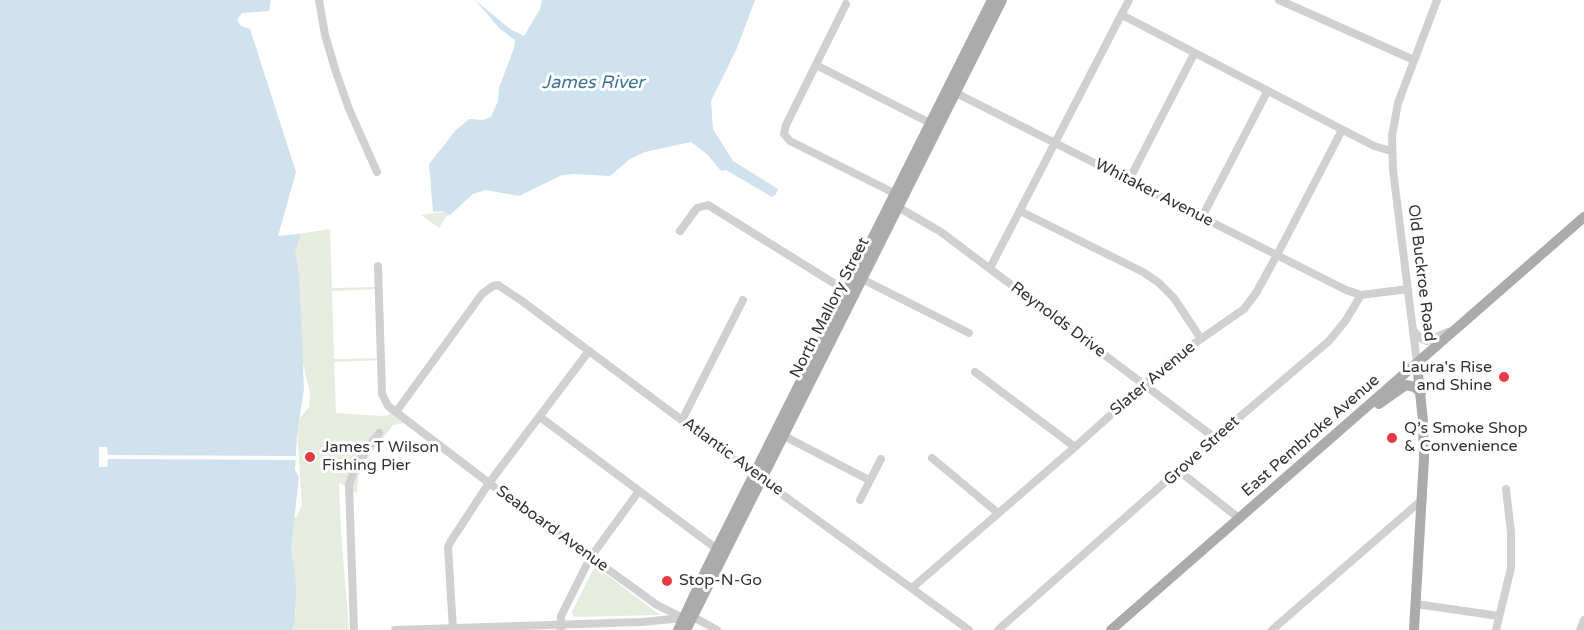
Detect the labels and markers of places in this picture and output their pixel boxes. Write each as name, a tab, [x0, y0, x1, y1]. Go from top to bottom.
place label: Laura's Rise and Shine	[1401, 358, 1492, 396]
marker: Laura's Rise and Shine	[1497, 370, 1511, 384]
place label: Q’s Smoke Shop & Convenience	[1404, 419, 1528, 457]
marker: Q’s Smoke Shop & Convenience	[1385, 431, 1399, 445]
place label: James T Wilson Fishing Pier	[322, 438, 439, 476]
marker: James T Wilson Fishing Pier	[303, 450, 317, 464]
place label: Stop-N-Go	[679, 571, 762, 591]
marker: Stop-N-Go	[660, 574, 674, 588]

